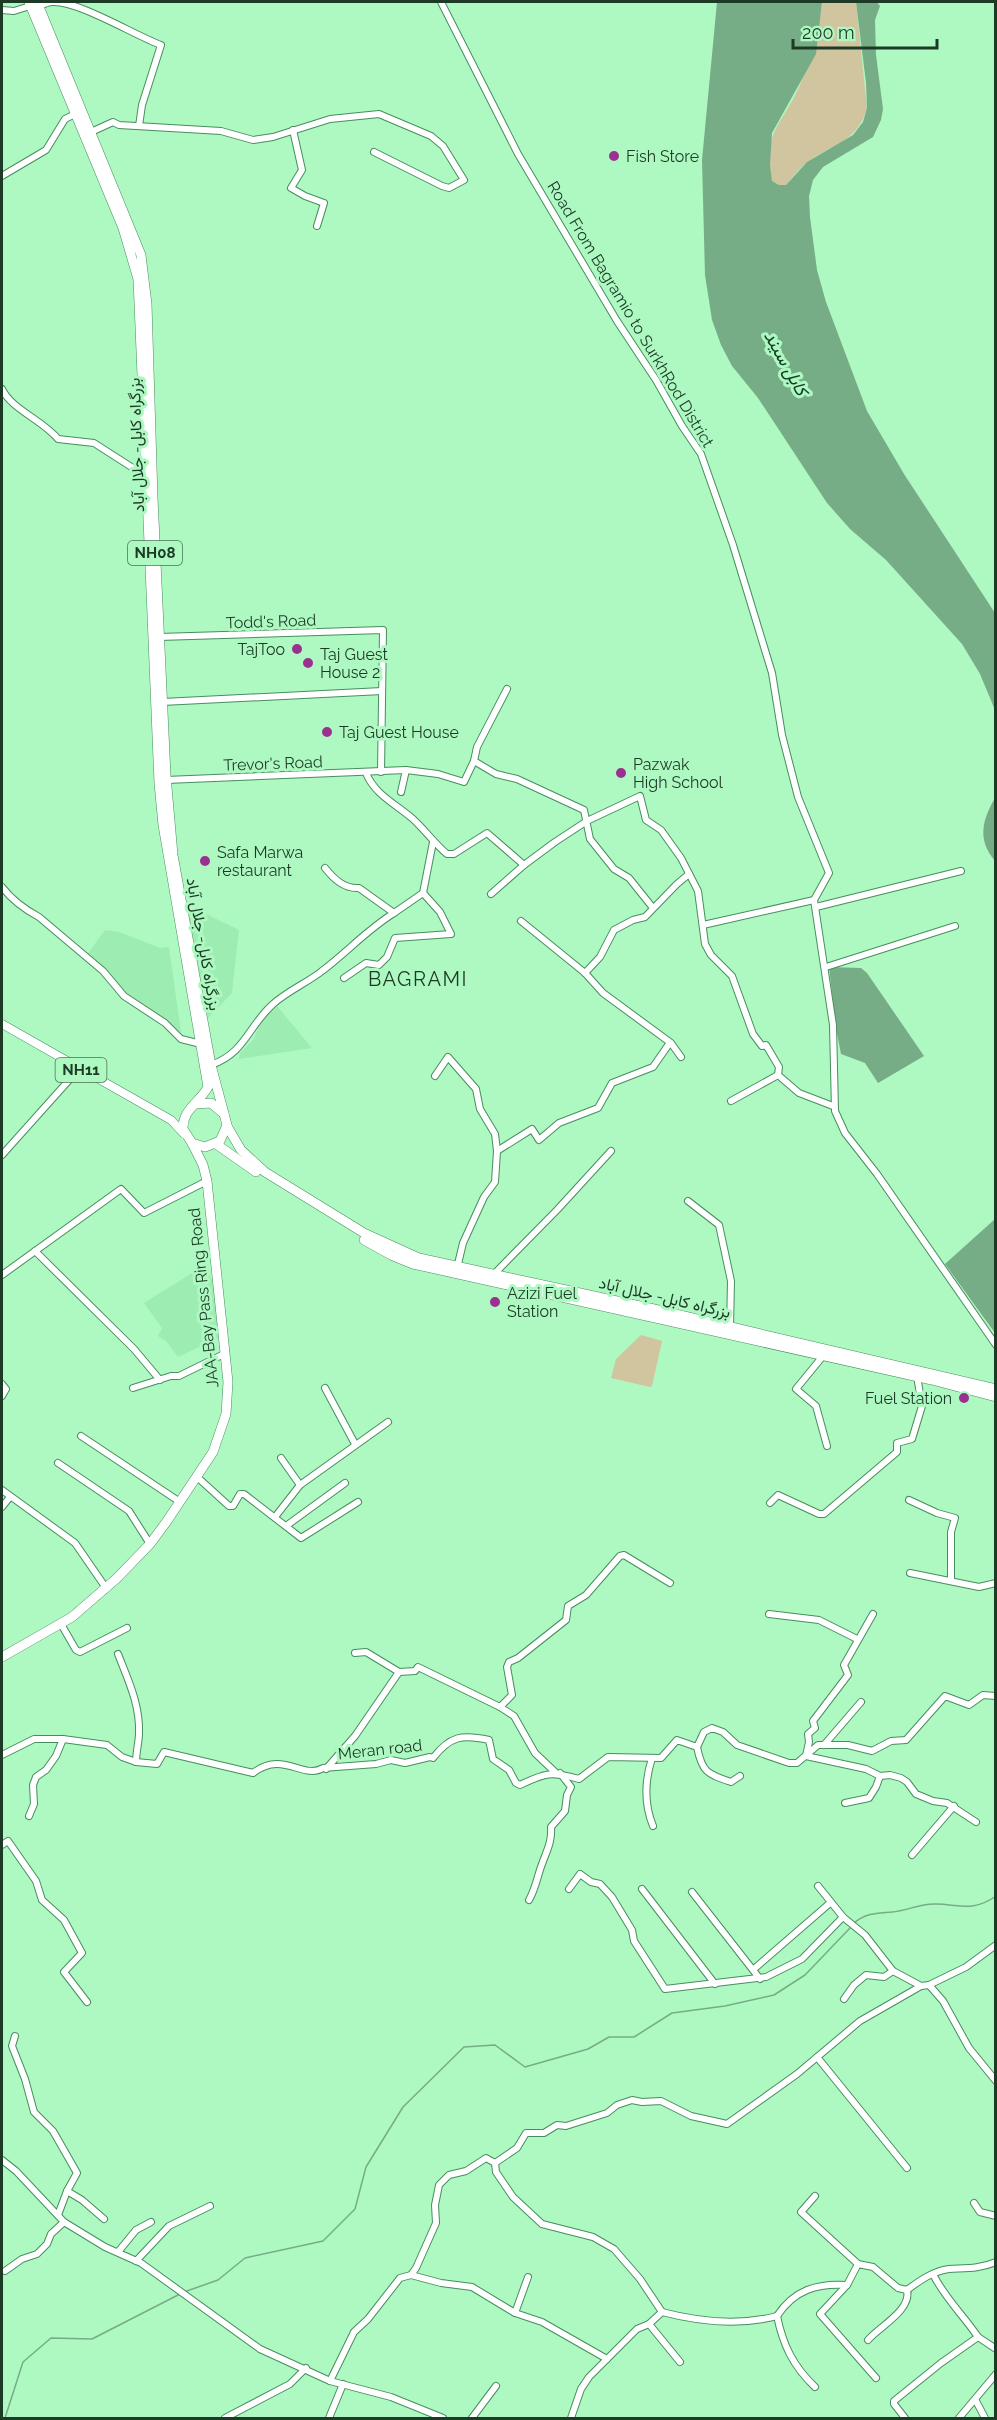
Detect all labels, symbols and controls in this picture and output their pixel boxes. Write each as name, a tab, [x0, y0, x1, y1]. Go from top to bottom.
scale bar	[793, 12, 937, 50]
text: 200 m	[802, 22, 855, 43]
place label: Fish Store	[626, 147, 699, 166]
marker: Fish Store	[607, 149, 621, 163]
street label: Road From Bagramio to SurkhRod District	[543, 178, 718, 451]
water label: کابل سيند	[759, 327, 814, 402]
street label: بزرگراه کابل- جلال آباد	[125, 377, 149, 513]
road number: NH08	[128, 541, 182, 565]
street label: Todd's Road	[225, 610, 317, 633]
place label: TajToo	[238, 640, 285, 659]
marker: TajToo	[290, 642, 304, 656]
place label: Taj Guest House 2	[320, 645, 389, 682]
marker: Taj Guest House 2	[301, 656, 315, 670]
place label: Taj Guest House	[339, 723, 459, 742]
marker: Taj Guest House	[320, 725, 334, 739]
street label: Trevor's Road	[223, 752, 323, 775]
place label: Pazwak High School	[633, 755, 723, 792]
marker: Pazwak High School	[614, 766, 628, 780]
place label: Safa Marwa restaurant	[217, 843, 303, 880]
marker: Safa Marwa restaurant	[198, 854, 212, 868]
street label: بزرگراه کابل- جلال آباد	[181, 876, 225, 1012]
district label: BAGRAMI	[368, 967, 468, 991]
road number: NH11	[56, 1058, 106, 1082]
street label: JAA-Bay Pass Ring Road	[185, 1207, 222, 1389]
street label: بزرگراه کابل- جلال آباد	[597, 1273, 733, 1323]
place label: Azizi Fuel Station	[507, 1284, 577, 1321]
marker: Azizi Fuel Station	[488, 1295, 502, 1309]
place label: Fuel Station	[865, 1389, 952, 1408]
marker: Fuel Station	[957, 1391, 971, 1405]
street label: Meran road	[337, 1736, 423, 1763]

